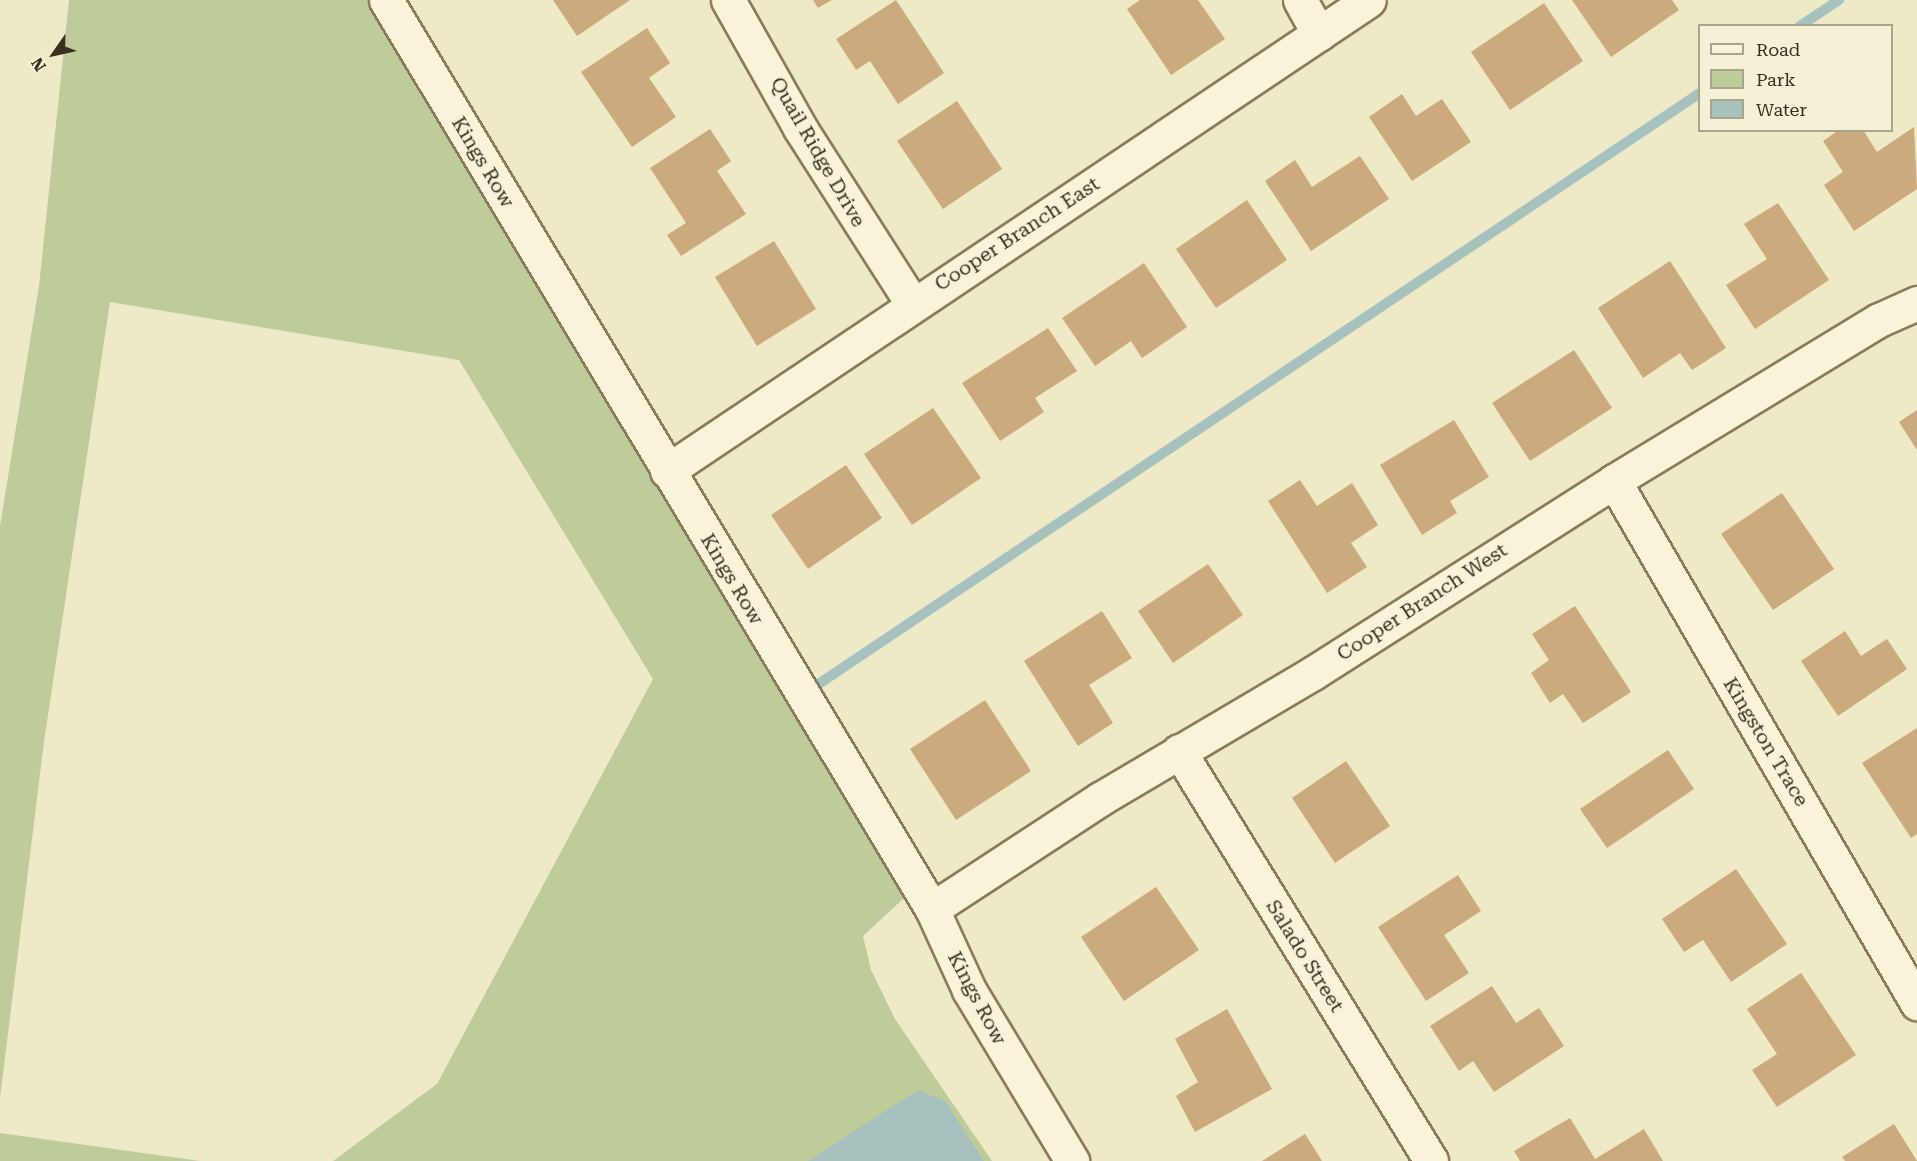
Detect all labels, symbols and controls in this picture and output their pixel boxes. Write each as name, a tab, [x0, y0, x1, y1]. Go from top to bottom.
north arrow	[24, 24, 84, 84]
legend	[1698, 24, 1893, 132]
text: Road	[1756, 39, 1800, 60]
text: N	[27, 54, 50, 75]
text: Park	[1756, 69, 1796, 90]
street label: Quail Ridge Drive	[765, 73, 871, 231]
text: Water	[1756, 99, 1807, 120]
street label: Kings Row	[447, 112, 519, 212]
street label: Cooper Branch East	[930, 172, 1104, 296]
street label: Kings Row	[696, 529, 768, 629]
street label: Cooper Branch West	[1332, 538, 1512, 666]
street label: Kingston Trace	[1718, 673, 1814, 811]
street label: Salado Street	[1261, 895, 1349, 1017]
street label: Kings Row	[943, 947, 1011, 1049]

